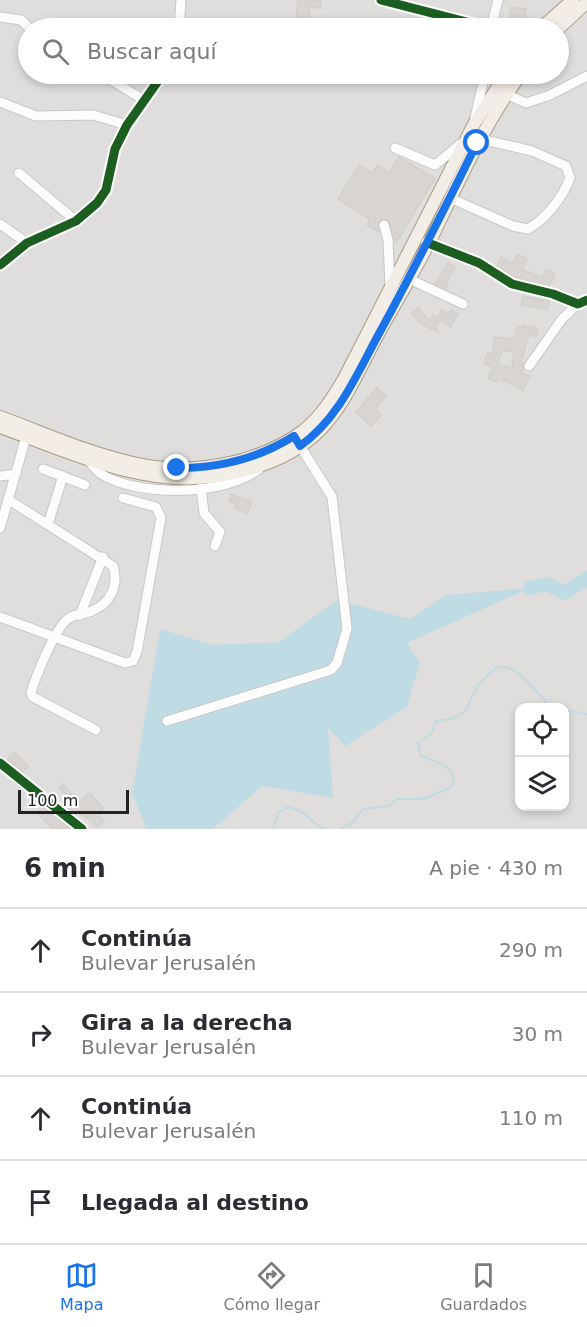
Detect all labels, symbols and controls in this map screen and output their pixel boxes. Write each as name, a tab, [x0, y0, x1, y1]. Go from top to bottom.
search box	[18, 18, 569, 84]
icon: search	[39, 35, 72, 68]
text: Buscar aquí	[87, 39, 217, 64]
route start	[463, 129, 489, 155]
route end	[163, 454, 189, 480]
map controls	[515, 703, 569, 811]
button: locate	[515, 703, 569, 757]
button: layers	[515, 757, 569, 811]
scale bar	[18, 787, 129, 814]
text: 100 m	[27, 791, 78, 810]
text: 6 min	[24, 853, 106, 883]
text: A pie · 430 m	[429, 856, 563, 880]
text: Continúa	[81, 926, 192, 951]
icon: ahead	[24, 934, 57, 967]
text: 290 m	[499, 938, 563, 962]
text: Bulevar Jerusalén	[81, 951, 256, 975]
text: Gira a la derecha	[81, 1010, 293, 1035]
icon: right	[24, 1018, 57, 1051]
text: 30 m	[512, 1022, 563, 1046]
text: Bulevar Jerusalén	[81, 1035, 256, 1059]
text: Continúa	[81, 1094, 192, 1119]
icon: ahead	[24, 1102, 57, 1135]
text: 110 m	[499, 1106, 563, 1130]
text: Bulevar Jerusalén	[81, 1119, 256, 1143]
icon: arrive	[24, 1186, 57, 1219]
text: Llegada al destino	[81, 1190, 309, 1215]
tab: Mapa	[60, 1259, 104, 1314]
tab: Cómo llegar	[223, 1259, 320, 1314]
tab: Guardados	[440, 1259, 527, 1314]

